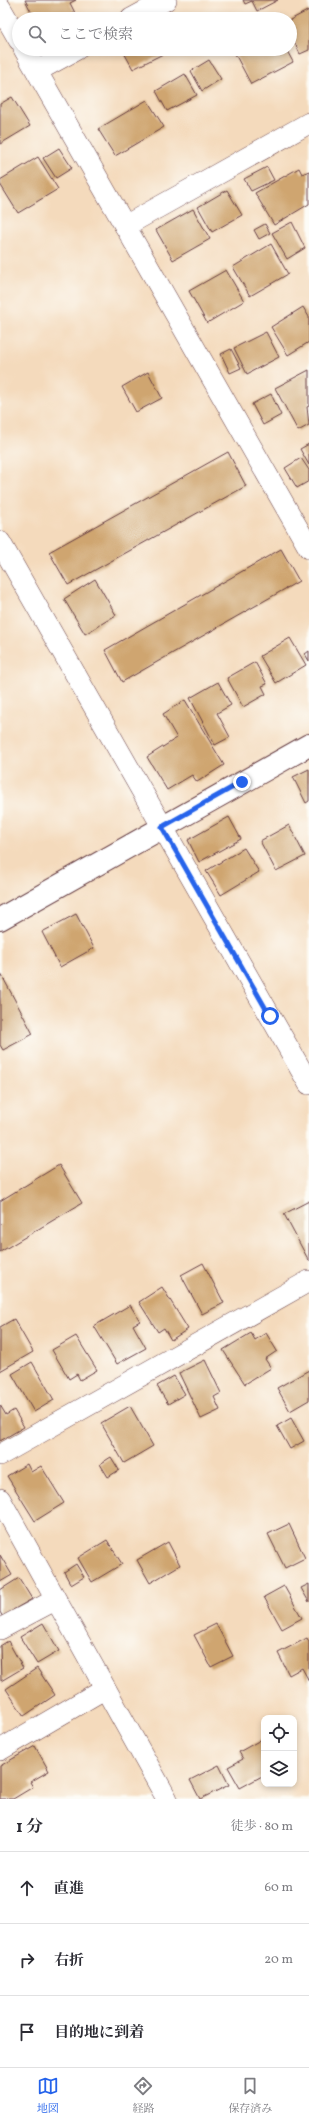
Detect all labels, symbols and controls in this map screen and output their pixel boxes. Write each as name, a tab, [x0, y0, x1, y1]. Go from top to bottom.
search box	[12, 12, 297, 56]
icon: search	[26, 23, 48, 45]
text: ここで検索	[58, 25, 133, 46]
route end	[233, 773, 251, 791]
route start	[261, 1007, 279, 1025]
map controls	[261, 1715, 297, 1787]
button: locate	[261, 1715, 297, 1751]
button: layers	[261, 1751, 297, 1787]
text: 1 分	[16, 1816, 43, 1839]
text: 徒歩 · 80 m	[231, 1818, 293, 1836]
icon: ahead	[16, 1877, 38, 1899]
text: 直進	[54, 1879, 84, 1900]
text: 60 m	[265, 1879, 293, 1897]
icon: right	[16, 1949, 38, 1971]
text: 右折	[54, 1951, 84, 1972]
text: 20 m	[264, 1951, 293, 1969]
icon: arrive	[16, 2021, 38, 2043]
text: 目的地に到着	[54, 2023, 144, 2044]
tab: 地図	[37, 2075, 59, 2117]
tab: 経路	[132, 2075, 154, 2117]
tab: 保存済み	[228, 2075, 272, 2117]

